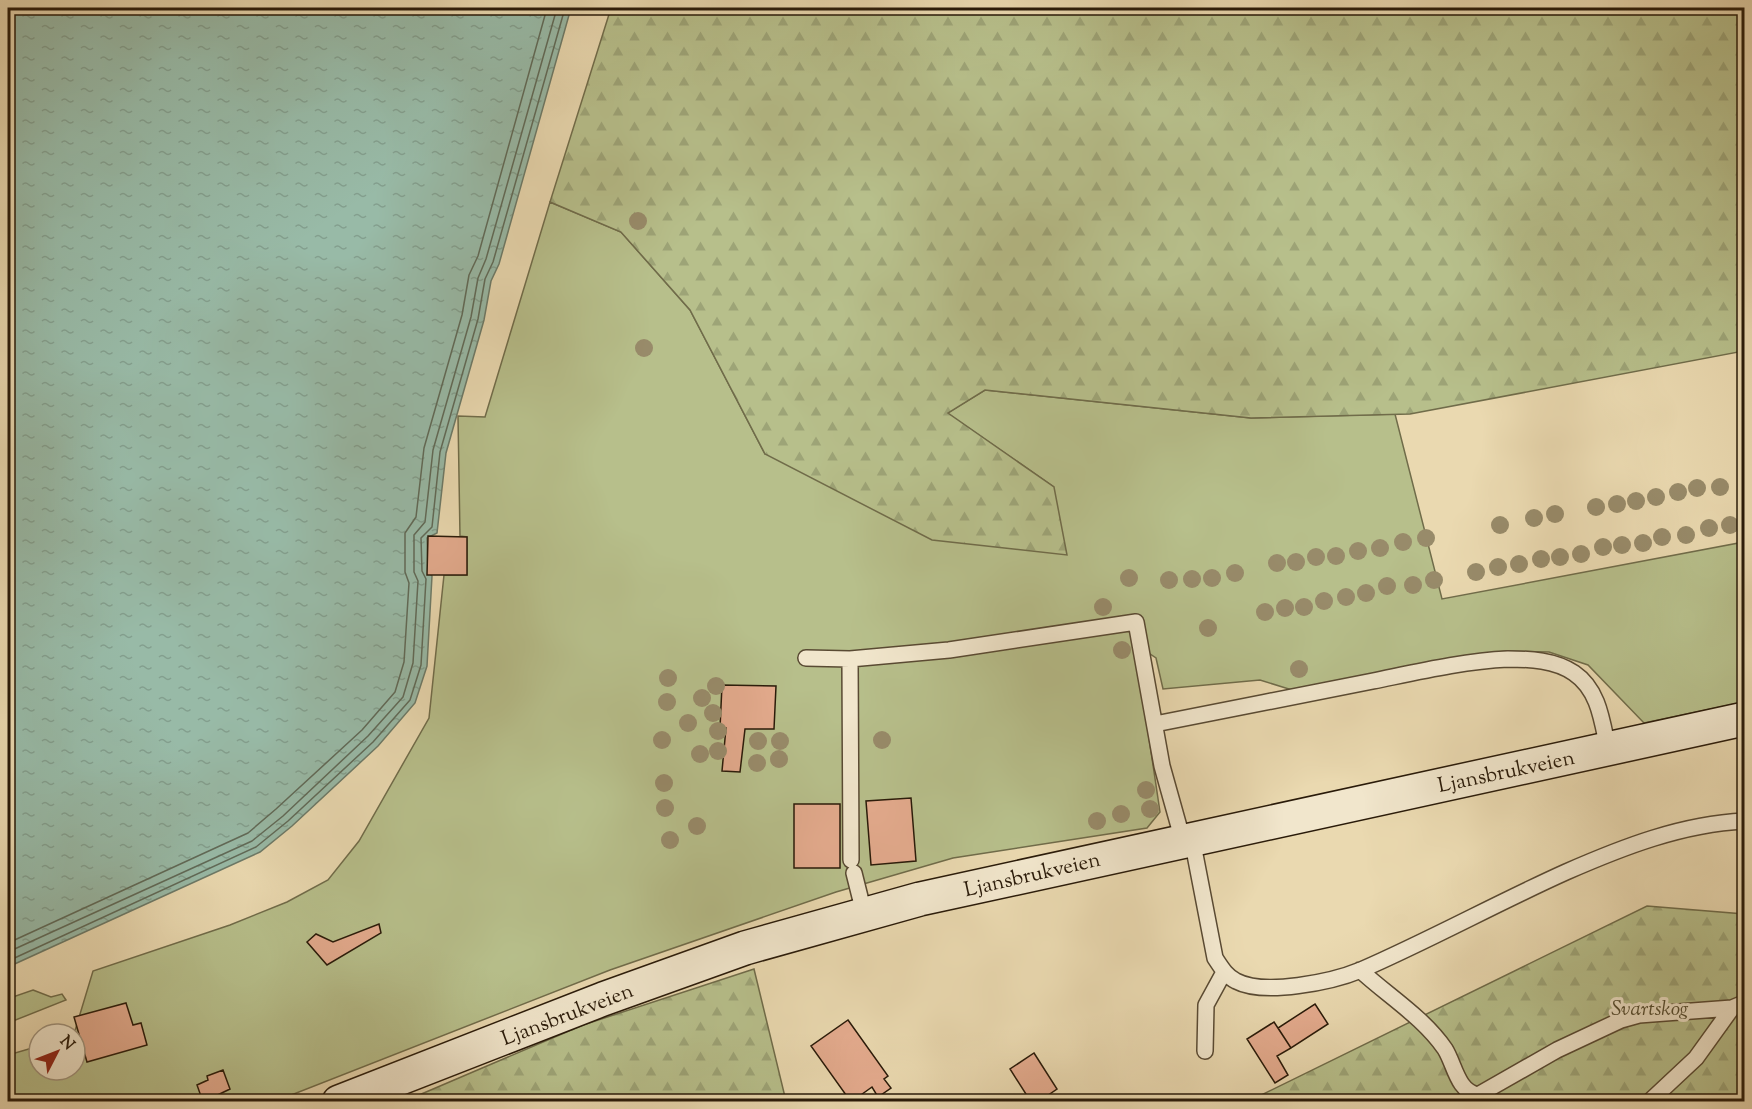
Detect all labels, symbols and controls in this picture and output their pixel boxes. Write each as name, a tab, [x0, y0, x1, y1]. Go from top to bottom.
street label: Ljansbrukveien	[1435, 744, 1578, 802]
street label: Ljansbrukveien	[961, 846, 1104, 906]
street label: Ljansbrukveien	[497, 977, 638, 1055]
park label: Svartskog	[1611, 995, 1689, 1025]
north arrow	[27, 1022, 87, 1082]
text: N	[53, 1031, 79, 1056]

